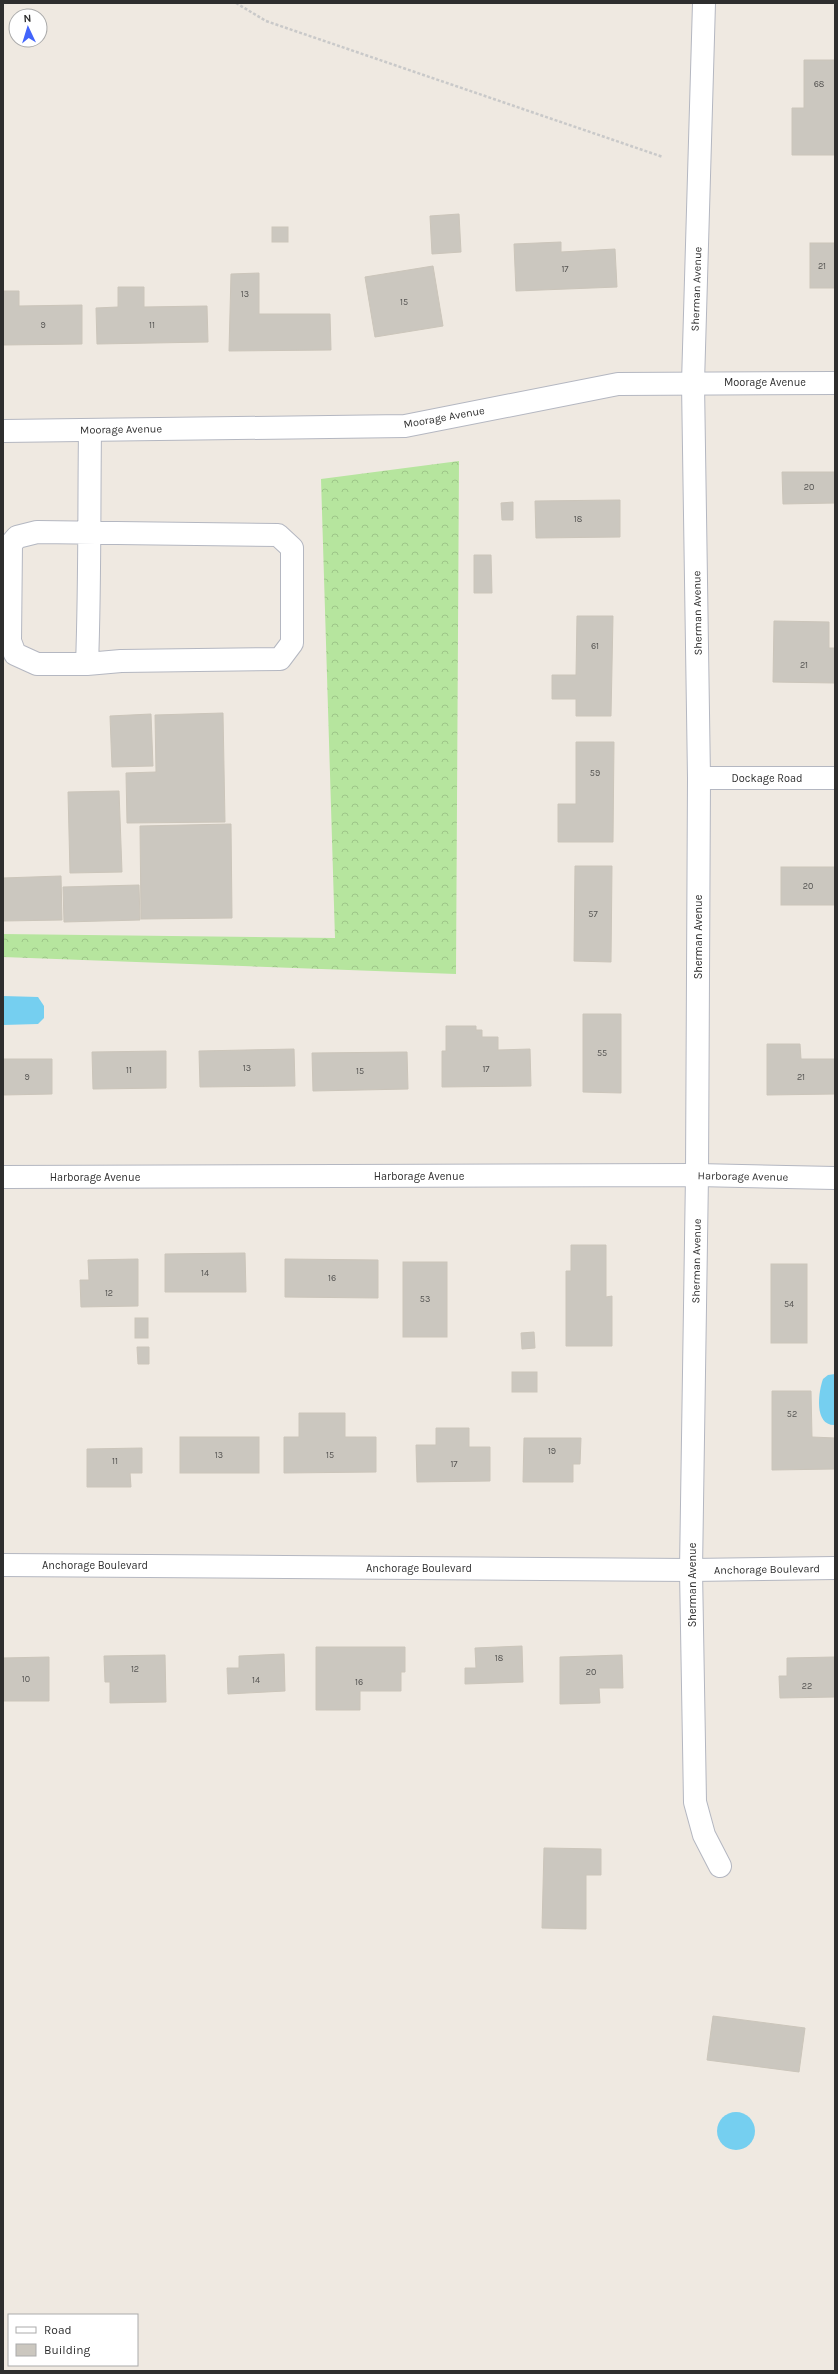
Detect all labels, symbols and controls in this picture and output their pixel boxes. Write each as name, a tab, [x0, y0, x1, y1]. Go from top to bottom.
north arrow	[8, 8, 48, 48]
text: N	[23, 12, 32, 25]
house number: 68	[814, 79, 825, 89]
street label: Sherman Avenue	[689, 246, 704, 332]
house number: 21	[818, 261, 826, 271]
house number: 17	[561, 264, 569, 274]
house number: 13	[241, 289, 249, 299]
house number: 15	[400, 297, 408, 307]
house number: 9	[40, 320, 46, 330]
house number: 11	[149, 320, 155, 330]
street label: Moorage Avenue	[724, 376, 806, 389]
street label: Moorage Avenue	[403, 404, 486, 431]
street label: Moorage Avenue	[80, 422, 162, 437]
house number: 20	[804, 482, 814, 492]
house number: 18	[574, 514, 583, 524]
street label: Sherman Avenue	[690, 570, 705, 655]
house number: 61	[591, 641, 599, 651]
house number: 21	[800, 660, 808, 670]
house number: 59	[590, 768, 600, 778]
street label: Dockage Road	[732, 772, 803, 785]
house number: 20	[803, 881, 813, 891]
street label: Sherman Avenue	[692, 894, 705, 979]
house number: 57	[588, 909, 598, 919]
house number: 55	[597, 1048, 607, 1058]
house number: 13	[243, 1063, 251, 1073]
house number: 17	[482, 1064, 490, 1074]
house number: 11	[126, 1065, 132, 1075]
house number: 15	[356, 1066, 364, 1076]
house number: 9	[24, 1072, 30, 1082]
house number: 21	[797, 1072, 805, 1082]
street label: Harborage Avenue	[698, 1169, 789, 1184]
street label: Harborage Avenue	[374, 1170, 465, 1183]
street label: Harborage Avenue	[50, 1171, 141, 1184]
street label: Sherman Avenue	[689, 1218, 704, 1303]
house number: 14	[201, 1268, 209, 1278]
house number: 16	[328, 1273, 336, 1283]
house number: 12	[105, 1288, 113, 1298]
house number: 53	[420, 1294, 430, 1304]
house number: 54	[784, 1299, 794, 1309]
house number: 52	[787, 1409, 797, 1419]
house number: 19	[548, 1446, 556, 1456]
house number: 13	[215, 1450, 223, 1460]
house number: 15	[326, 1450, 334, 1460]
house number: 11	[112, 1456, 118, 1466]
house number: 17	[450, 1459, 458, 1469]
street label: Sherman Avenue	[686, 1542, 699, 1627]
street label: Anchorage Boulevard	[42, 1559, 148, 1572]
street label: Anchorage Boulevard	[366, 1562, 472, 1575]
street label: Anchorage Boulevard	[714, 1562, 820, 1577]
house number: 18	[495, 1653, 504, 1663]
house number: 12	[131, 1664, 139, 1674]
house number: 20	[586, 1667, 596, 1677]
house number: 10	[22, 1674, 30, 1684]
house number: 14	[252, 1675, 260, 1685]
house number: 16	[355, 1677, 363, 1687]
house number: 22	[802, 1681, 812, 1691]
legend	[8, 2314, 138, 2366]
text: Road	[44, 2323, 72, 2337]
text: Building	[44, 2343, 91, 2357]

